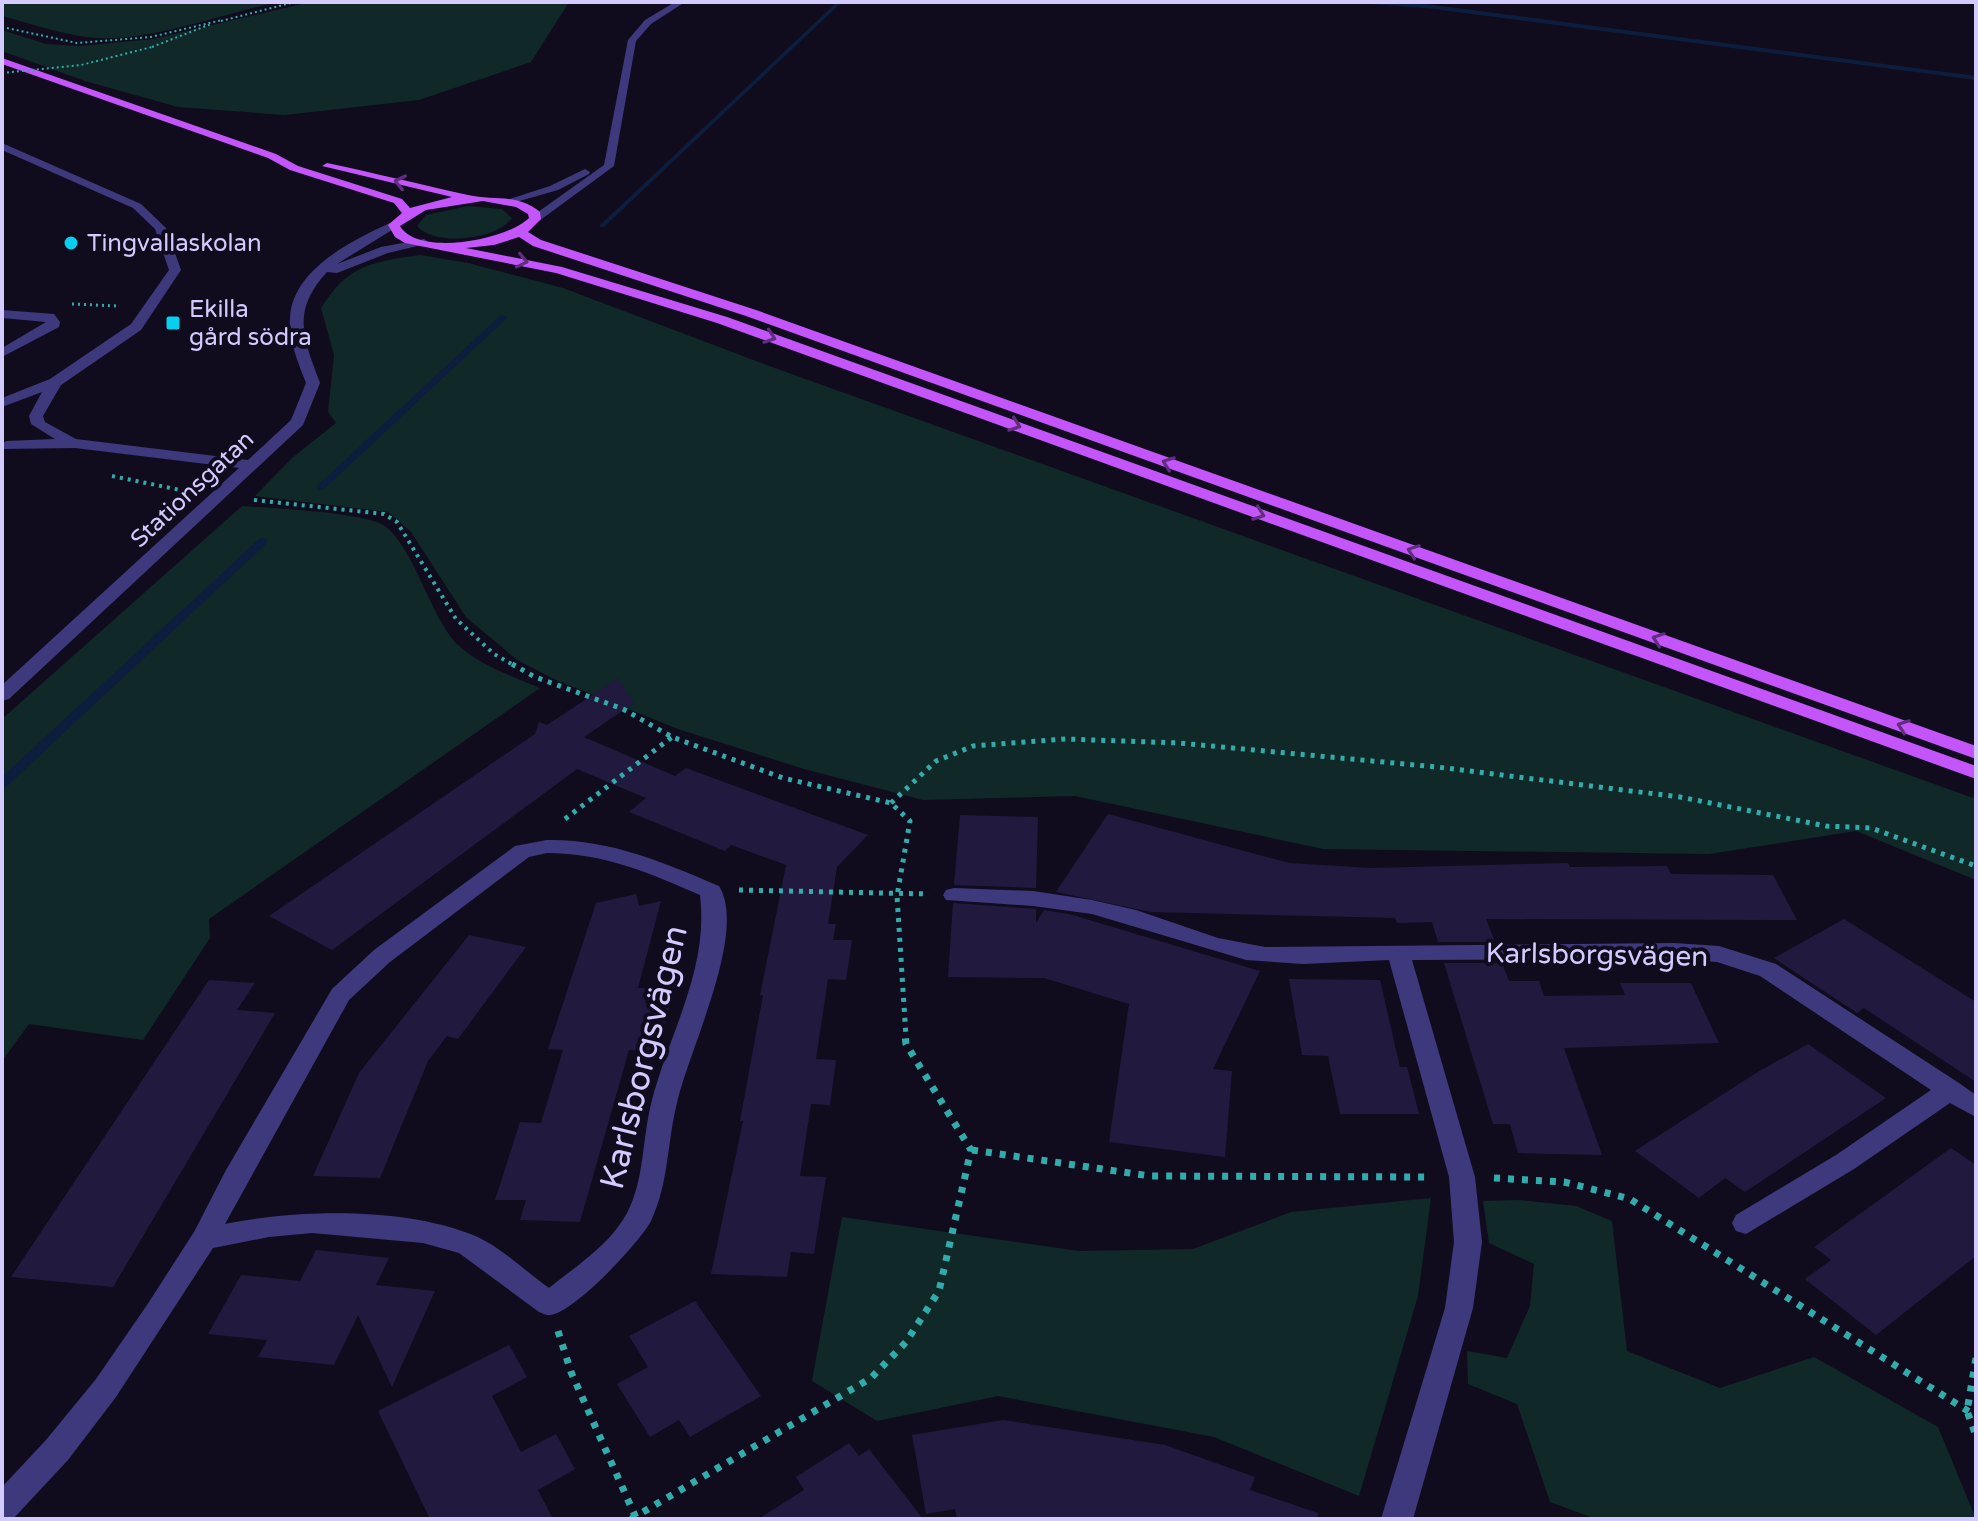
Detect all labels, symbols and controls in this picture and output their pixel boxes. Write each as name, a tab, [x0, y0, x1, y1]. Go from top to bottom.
one-way arrow	[394, 174, 408, 191]
place label: Tingvallaskolan	[87, 229, 262, 258]
marker: Tingvallaskolan	[62, 234, 80, 252]
one-way arrow	[514, 252, 528, 269]
place label: Ekilla gård södra	[189, 295, 312, 352]
marker: Ekilla gård södra	[164, 314, 182, 332]
one-way arrow	[763, 327, 777, 343]
one-way arrow	[1007, 415, 1021, 432]
street label: Stationsgatan	[125, 425, 260, 554]
one-way arrow	[1162, 456, 1176, 473]
one-way arrow	[1251, 505, 1265, 521]
one-way arrow	[1407, 544, 1421, 561]
one-way arrow	[1652, 632, 1666, 649]
one-way arrow	[1896, 720, 1910, 736]
street label: Karlsborgsvägen	[592, 921, 697, 1193]
street label: Karlsborgsvägen	[1485, 936, 1709, 974]

